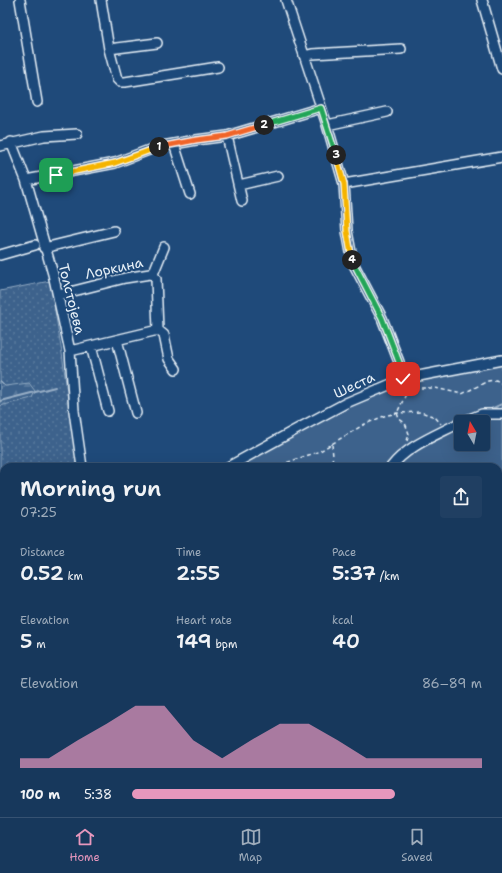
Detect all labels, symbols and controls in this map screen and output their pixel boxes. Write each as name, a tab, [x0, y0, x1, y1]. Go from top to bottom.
pin: 2	[254, 115, 274, 135]
text: 2	[260, 117, 268, 132]
pin: 1	[149, 137, 169, 157]
text: 1	[156, 139, 162, 154]
pin: 3	[326, 145, 346, 165]
text: 3	[332, 147, 340, 162]
pin	[39, 158, 73, 192]
icon: arrive	[45, 164, 67, 186]
pin: 4	[342, 250, 362, 270]
text: 4	[348, 252, 356, 267]
street label: Лоркина	[83, 253, 145, 283]
street label: Толстојева	[54, 262, 90, 337]
pin	[386, 362, 420, 396]
street label: Шеста	[331, 368, 378, 402]
icon: check	[392, 368, 414, 390]
north arrow	[454, 415, 490, 451]
map controls	[454, 415, 490, 451]
text: Morning run	[20, 474, 161, 503]
button: share	[440, 476, 482, 518]
text: 07:25	[20, 504, 57, 521]
text: Distance	[20, 545, 65, 560]
text: Time	[176, 545, 201, 560]
text: Pace	[332, 545, 356, 560]
text: 0.52	[20, 560, 64, 586]
text: 2:55	[176, 560, 220, 586]
text: 5:37	[332, 560, 376, 586]
text: km	[64, 569, 83, 584]
text: /km	[376, 569, 399, 584]
text: Elevation	[20, 613, 69, 628]
text: Heart rate	[176, 613, 232, 628]
text: kcal	[332, 613, 353, 628]
text: 5	[20, 628, 32, 654]
text: 149	[176, 628, 212, 654]
text: 40	[332, 628, 360, 654]
text: m	[32, 637, 46, 652]
text: bpm	[212, 637, 238, 652]
text: Elevation	[20, 675, 78, 692]
text: 86–89 m	[422, 675, 482, 692]
text: 100 m	[20, 786, 60, 803]
text: 5:38	[84, 786, 112, 803]
tab: Home	[69, 826, 100, 865]
tab: Map	[239, 826, 262, 865]
tab: Saved	[401, 826, 433, 865]

